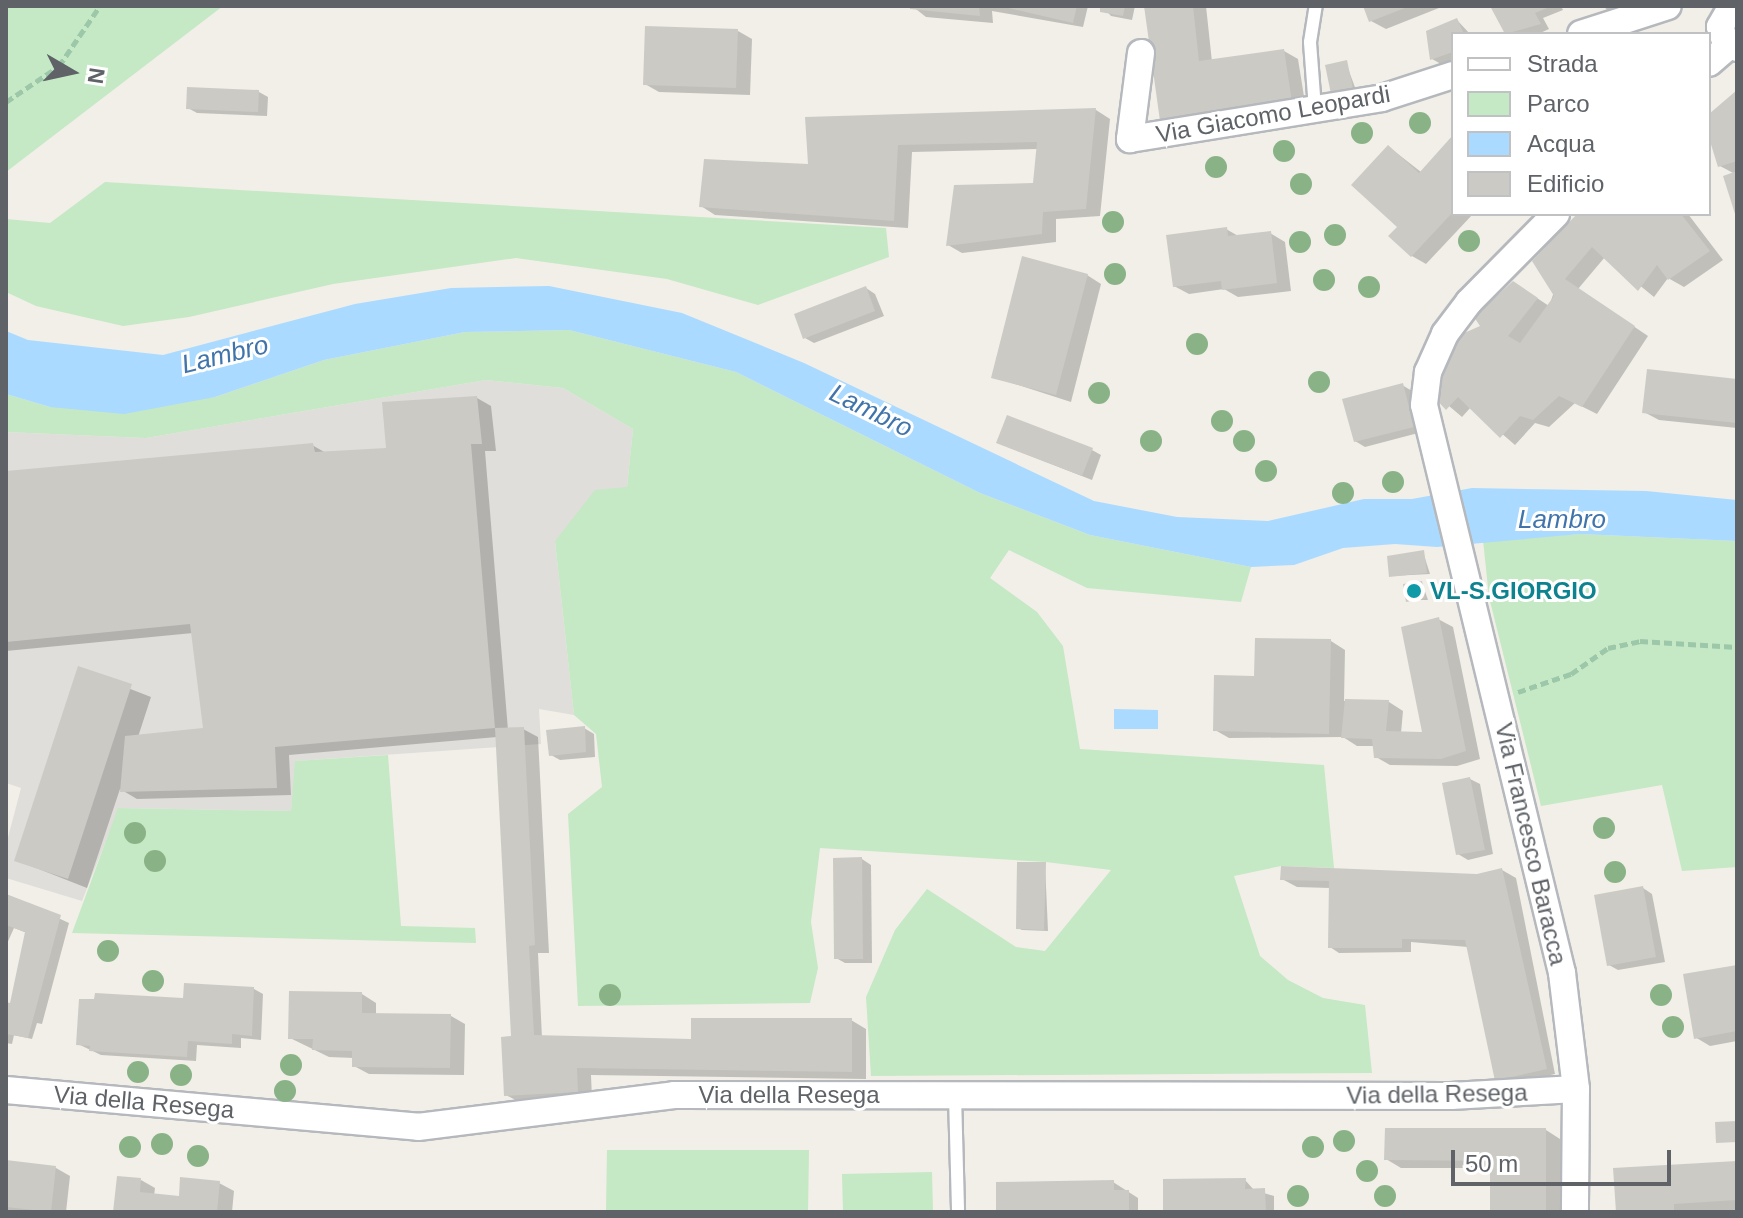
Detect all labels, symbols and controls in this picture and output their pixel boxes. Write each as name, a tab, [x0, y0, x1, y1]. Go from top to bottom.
north arrow	[32, 32, 112, 112]
legend	[1451, 32, 1711, 216]
text: Strada	[1527, 50, 1598, 77]
text: N	[83, 66, 110, 86]
street label: Via Giacomo Leopardi	[1154, 79, 1392, 149]
text: Parco	[1527, 90, 1590, 117]
text: Acqua	[1527, 130, 1595, 157]
text: Edificio	[1527, 170, 1604, 197]
water label: Lambro	[178, 329, 272, 381]
water label: Lambro	[825, 378, 917, 444]
water label: Lambro	[1518, 504, 1606, 536]
place label: VL-S.GIORGIO	[1430, 577, 1597, 605]
marker: VL-S.GIORGIO	[1405, 582, 1423, 600]
street label: Via Francesco Baracca	[1489, 720, 1573, 968]
street label: Via della Resega	[1346, 1078, 1528, 1110]
street label: Via della Resega	[53, 1080, 235, 1124]
street label: Via della Resega	[698, 1081, 880, 1109]
scale bar	[1455, 1134, 1675, 1184]
text: 50 m	[1465, 1150, 1518, 1177]

